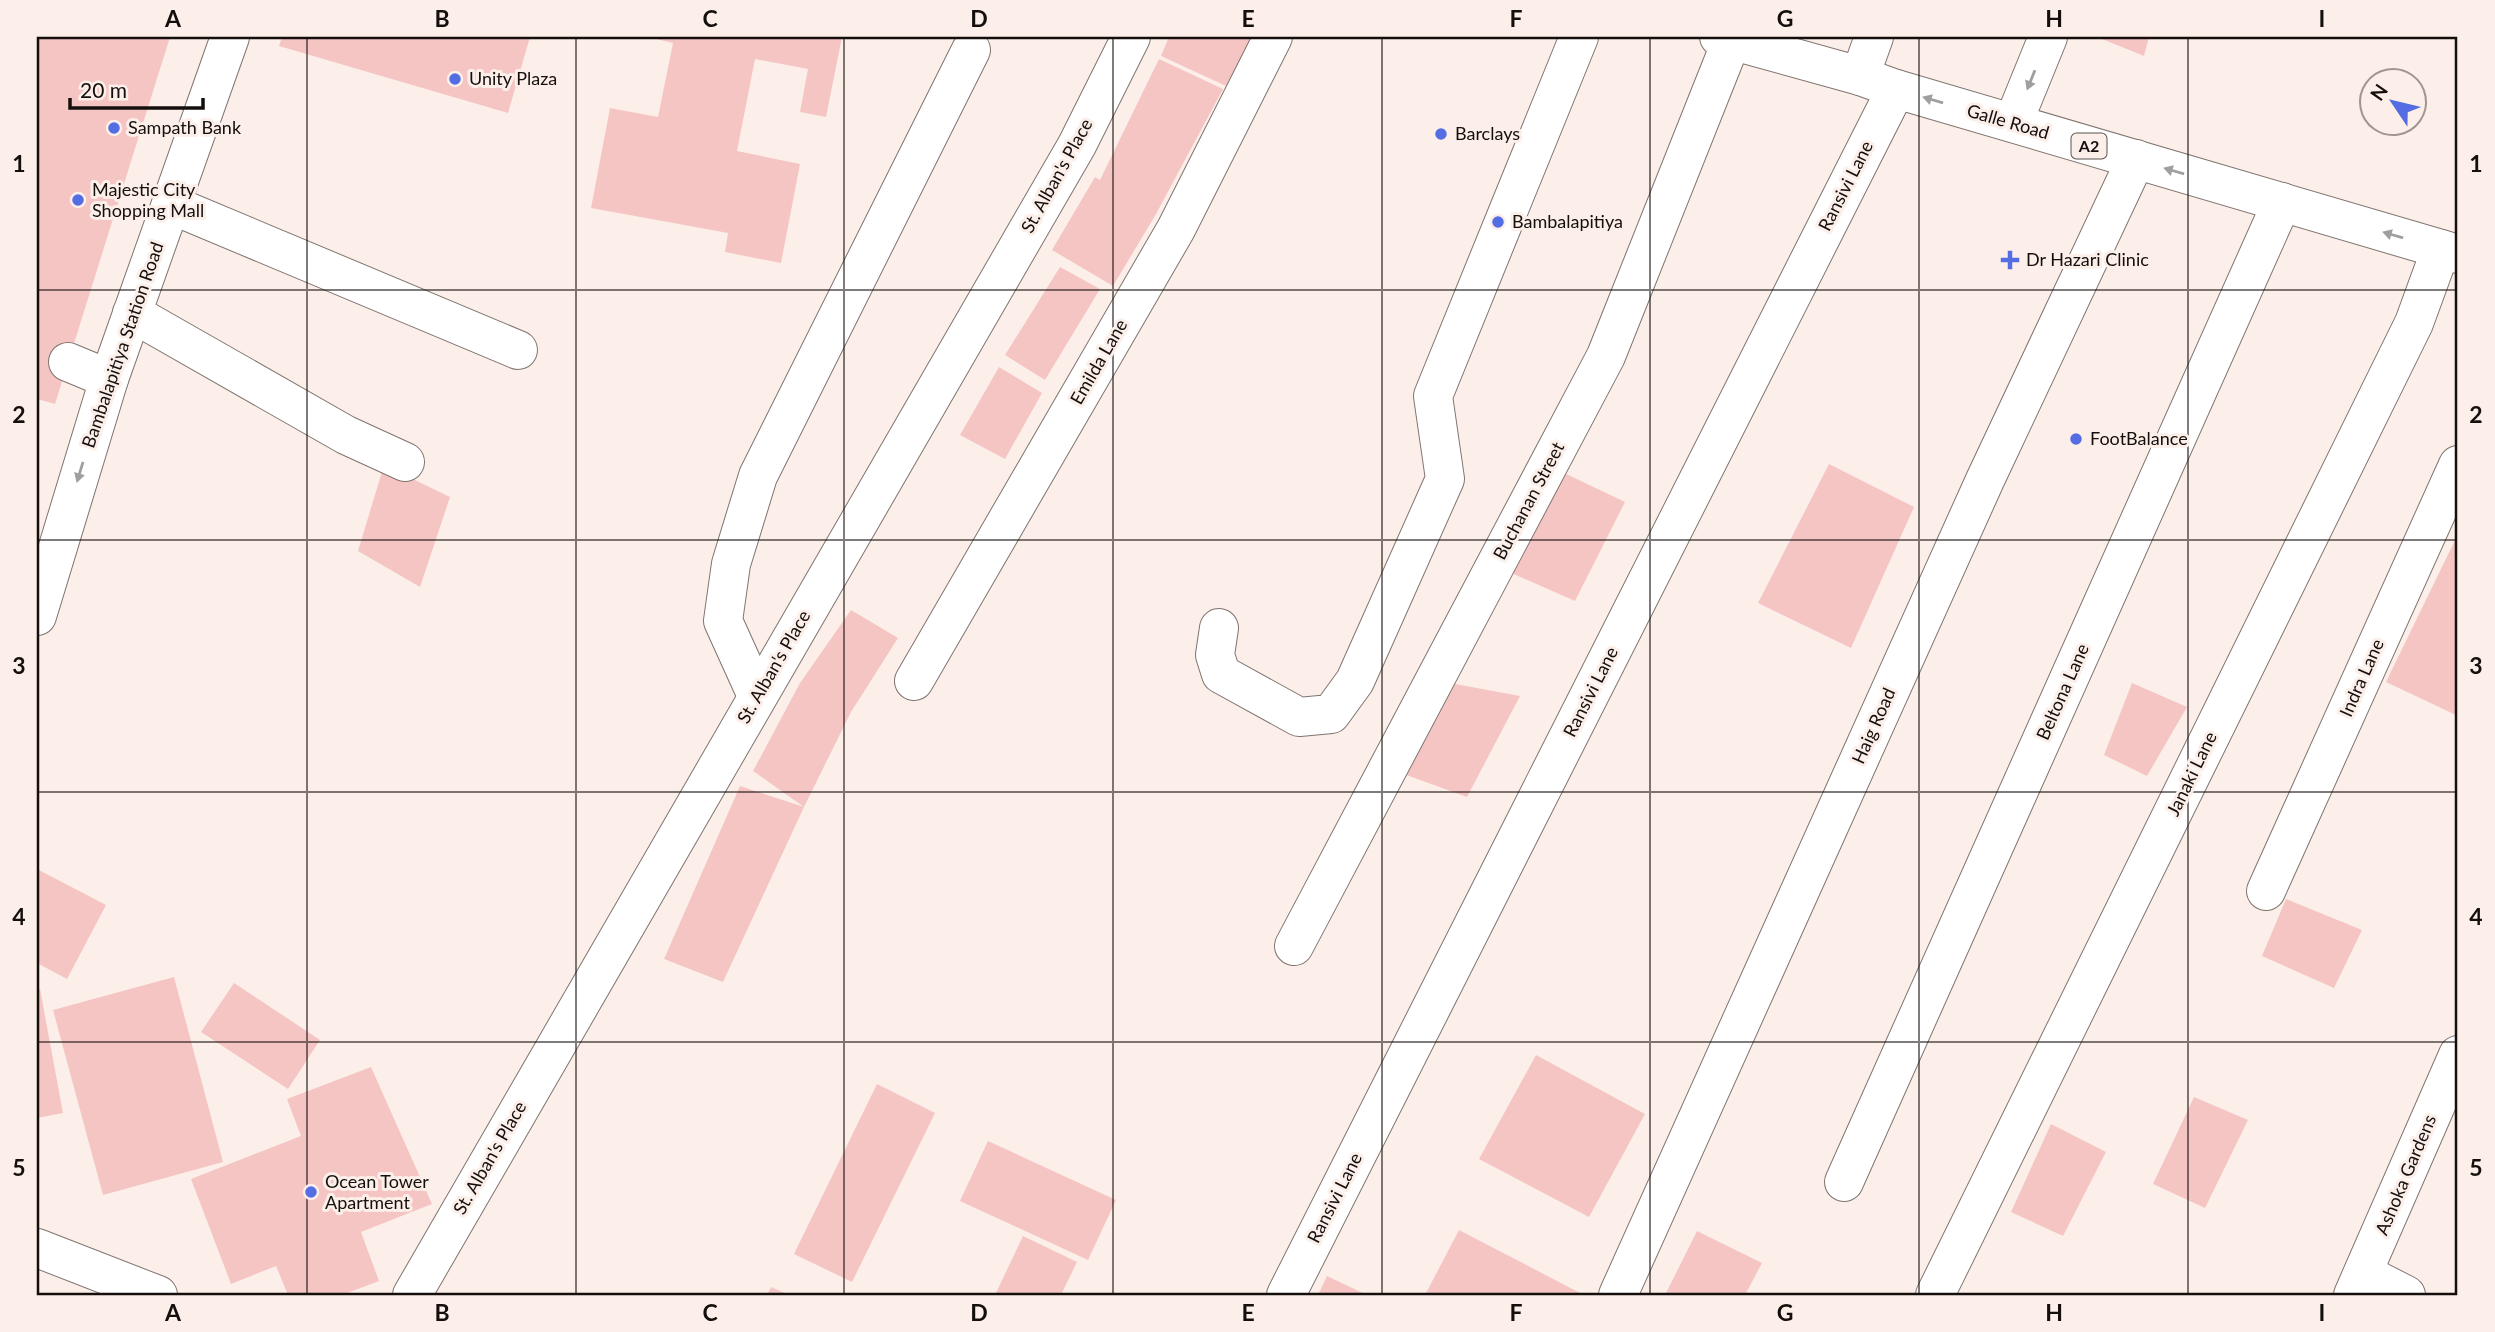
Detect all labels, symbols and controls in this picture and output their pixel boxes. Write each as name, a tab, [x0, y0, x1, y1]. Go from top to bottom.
text: A	[164, 4, 182, 32]
text: B	[434, 4, 450, 32]
text: C	[702, 4, 718, 32]
text: D	[970, 4, 988, 32]
text: E	[1241, 4, 1255, 32]
text: F	[1509, 4, 1523, 32]
text: G	[1777, 4, 1793, 32]
text: H	[2045, 4, 2063, 32]
text: I	[2319, 4, 2325, 32]
scale bar	[70, 66, 203, 110]
north arrow	[2358, 66, 2428, 136]
place label: Unity Plaza	[469, 67, 557, 89]
one-way arrow	[2025, 70, 2037, 90]
marker: Unity Plaza	[447, 71, 463, 87]
text: 20 m	[80, 77, 127, 102]
text: N	[2365, 79, 2392, 105]
one-way arrow	[1922, 94, 1943, 104]
street label: Galle Road	[1965, 99, 2052, 143]
street label: St. Alban's Place	[1016, 115, 1097, 236]
place label: Sampath Bank	[128, 116, 242, 138]
marker: Sampath Bank	[106, 120, 122, 136]
place label: Barclays	[1455, 122, 1520, 144]
marker: Barclays	[1433, 126, 1449, 142]
road number: A2	[2072, 134, 2106, 158]
street label: Ransivi Lane	[1813, 137, 1877, 234]
text: 1	[12, 149, 26, 177]
text: 1	[2469, 149, 2483, 177]
one-way arrow	[2164, 165, 2185, 175]
place label: Majestic City Shopping Mall	[92, 178, 204, 221]
marker: Majestic City Shopping Mall	[70, 192, 86, 208]
place label: Bambalapitiya	[1512, 210, 1623, 232]
marker: Bambalapitiya	[1490, 214, 1506, 230]
one-way arrow	[2382, 229, 2403, 239]
street label: Bambalapitiya Station Road	[76, 239, 168, 450]
place label: Dr Hazari Clinic	[2026, 248, 2149, 270]
marker: Dr Hazari Clinic	[2000, 250, 2020, 270]
street label: Emilda Lane	[1065, 315, 1131, 408]
text: 2	[12, 400, 26, 428]
text: 2	[2469, 400, 2483, 428]
place label: FootBalance	[2090, 427, 2188, 449]
marker: FootBalance	[2068, 431, 2084, 447]
street label: Buchanan Street	[1488, 437, 1569, 563]
one-way arrow	[74, 462, 85, 483]
street label: St. Alban's Place	[732, 606, 814, 727]
street label: Indra Lane	[2334, 635, 2388, 720]
street label: Beltona Lane	[2031, 640, 2093, 743]
street label: Ransivi Lane	[1558, 643, 1622, 740]
text: 3	[12, 651, 26, 679]
text: 3	[2469, 651, 2483, 679]
street label: Haig Road	[1847, 684, 1900, 767]
street label: Janaki Lane	[2161, 728, 2221, 819]
text: 4	[12, 902, 26, 930]
text: 4	[2469, 902, 2483, 930]
street label: St. Alban's Place	[448, 1097, 530, 1218]
street label: Ashoka Gardens	[2370, 1111, 2440, 1238]
street label: Ransivi Lane	[1302, 1149, 1366, 1246]
text: 5	[12, 1153, 26, 1181]
text: 5	[2469, 1153, 2483, 1181]
place label: Ocean Tower Apartment	[325, 1170, 429, 1213]
marker: Ocean Tower Apartment	[303, 1184, 319, 1200]
text: A	[164, 1298, 182, 1326]
text: B	[434, 1298, 450, 1326]
text: C	[702, 1298, 718, 1326]
text: D	[970, 1298, 988, 1326]
text: E	[1241, 1298, 1255, 1326]
text: F	[1509, 1298, 1523, 1326]
text: G	[1777, 1298, 1793, 1326]
text: H	[2045, 1298, 2063, 1326]
text: I	[2319, 1298, 2325, 1326]

